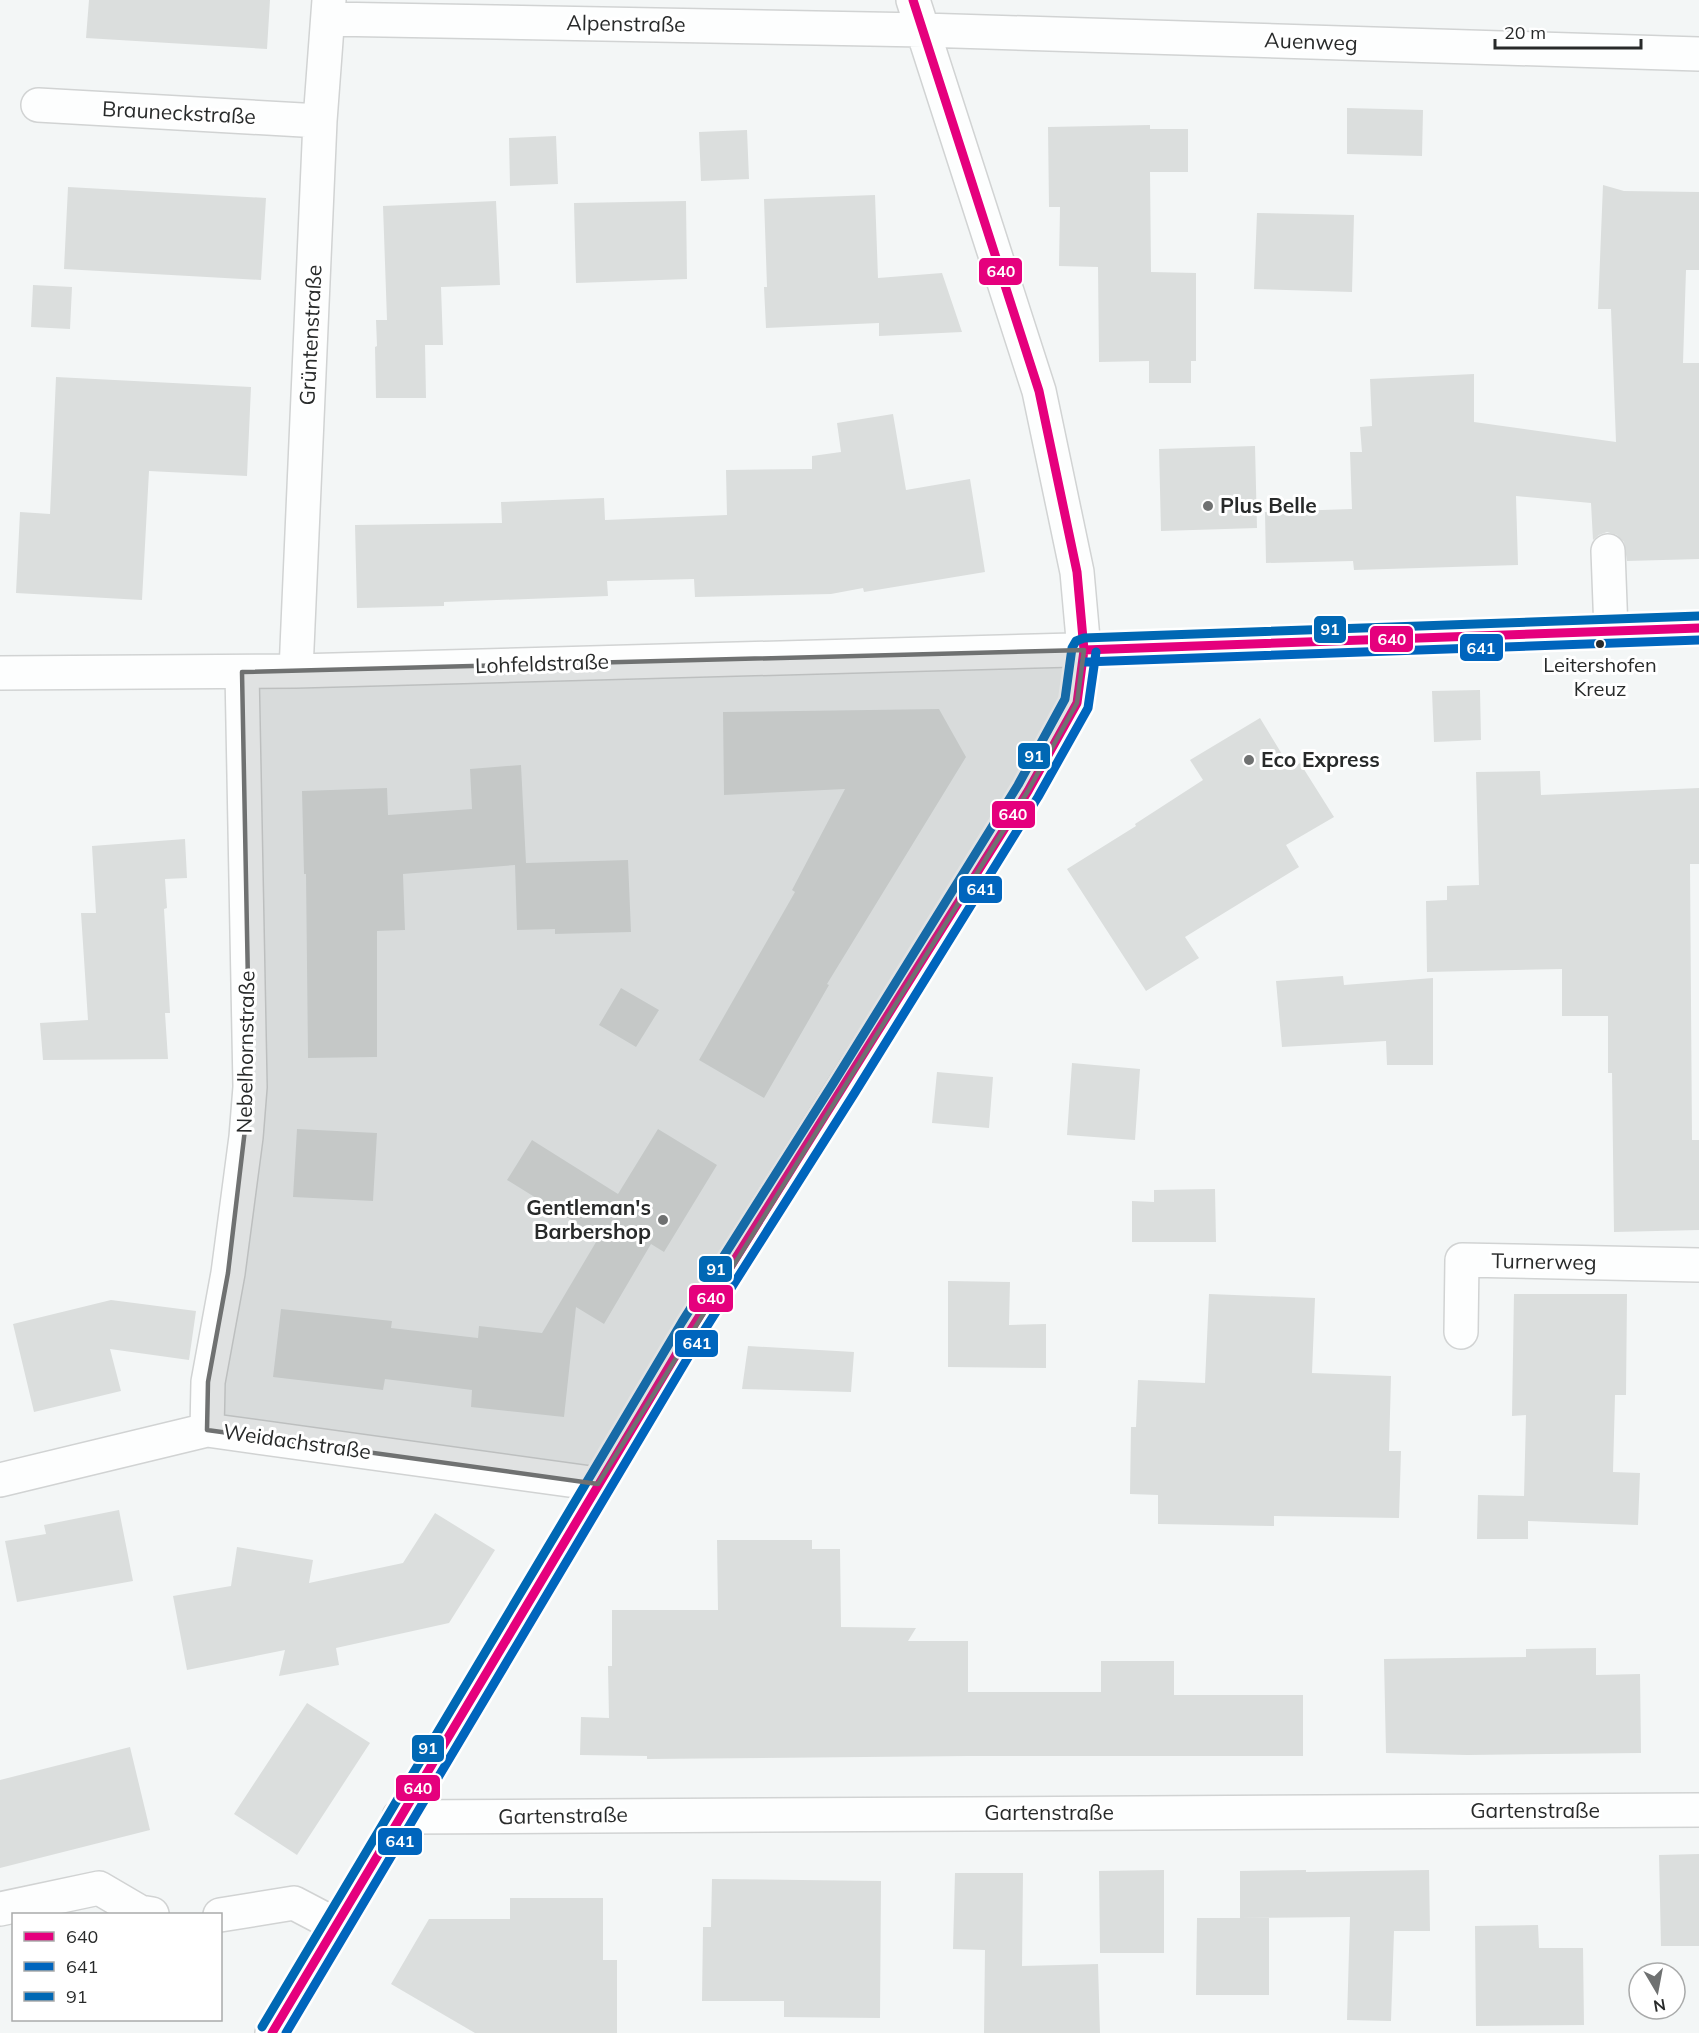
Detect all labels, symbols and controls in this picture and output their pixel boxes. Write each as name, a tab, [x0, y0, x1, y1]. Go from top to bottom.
street label: Alpenstraße	[566, 9, 686, 37]
scale bar	[1495, 12, 1640, 50]
text: 20 m	[1504, 21, 1546, 44]
street label: Auenweg	[1264, 26, 1358, 56]
street label: Brauneckstraße	[102, 95, 257, 129]
line badge: 640	[978, 257, 1023, 286]
text: 640	[987, 261, 1015, 281]
street label: Grüntenstraße	[293, 264, 327, 406]
place label: Plus Belle	[1220, 492, 1317, 518]
marker: Plus Belle	[1201, 499, 1215, 513]
line badge: 91	[1313, 615, 1347, 644]
text: 91	[1320, 619, 1340, 639]
line badge: 640	[1369, 625, 1414, 653]
text: 640	[1378, 629, 1406, 649]
line badge: 641	[1459, 633, 1504, 662]
text: 641	[1467, 638, 1495, 658]
marker: Leitershofen Kreuz	[1594, 638, 1606, 650]
street label: Lohfeldstraße	[475, 648, 609, 678]
place label: Leitershofen Kreuz	[1543, 652, 1657, 701]
line badge: 91	[1017, 742, 1051, 770]
text: 91	[1024, 746, 1044, 766]
place label: Eco Express	[1261, 746, 1380, 772]
marker: Eco Express	[1242, 753, 1256, 767]
line badge: 640	[991, 800, 1036, 829]
text: 640	[999, 804, 1027, 824]
line badge: 641	[958, 875, 1003, 904]
text: 641	[967, 879, 995, 899]
street label: Nebelhornstraße	[231, 970, 259, 1134]
place label: Gentleman's Barbershop	[526, 1194, 651, 1244]
marker: Gentleman's Barbershop	[656, 1213, 670, 1227]
street label: Turnerweg	[1491, 1247, 1597, 1275]
line badge: 91	[698, 1255, 733, 1283]
text: 91	[706, 1259, 726, 1279]
line badge: 640	[688, 1284, 734, 1313]
text: 640	[697, 1288, 725, 1308]
line badge: 641	[674, 1329, 719, 1358]
text: 641	[683, 1333, 711, 1353]
street label: Weidachstraße	[222, 1418, 373, 1464]
line badge: 91	[411, 1734, 445, 1763]
text: 91	[418, 1738, 438, 1758]
line badge: 640	[395, 1774, 441, 1802]
text: 640	[404, 1778, 432, 1798]
street label: Gartenstraße	[1470, 1797, 1600, 1823]
street label: Gartenstraße	[984, 1799, 1114, 1825]
street label: Gartenstraße	[498, 1801, 628, 1829]
line badge: 641	[377, 1827, 423, 1856]
text: 641	[386, 1831, 414, 1851]
legend	[12, 1913, 222, 2021]
text: 640	[66, 1925, 98, 1948]
text: 641	[66, 1955, 98, 1978]
north arrow	[1627, 1961, 1687, 2021]
text: 91	[66, 1985, 88, 2008]
text: N	[1652, 1995, 1667, 2017]

